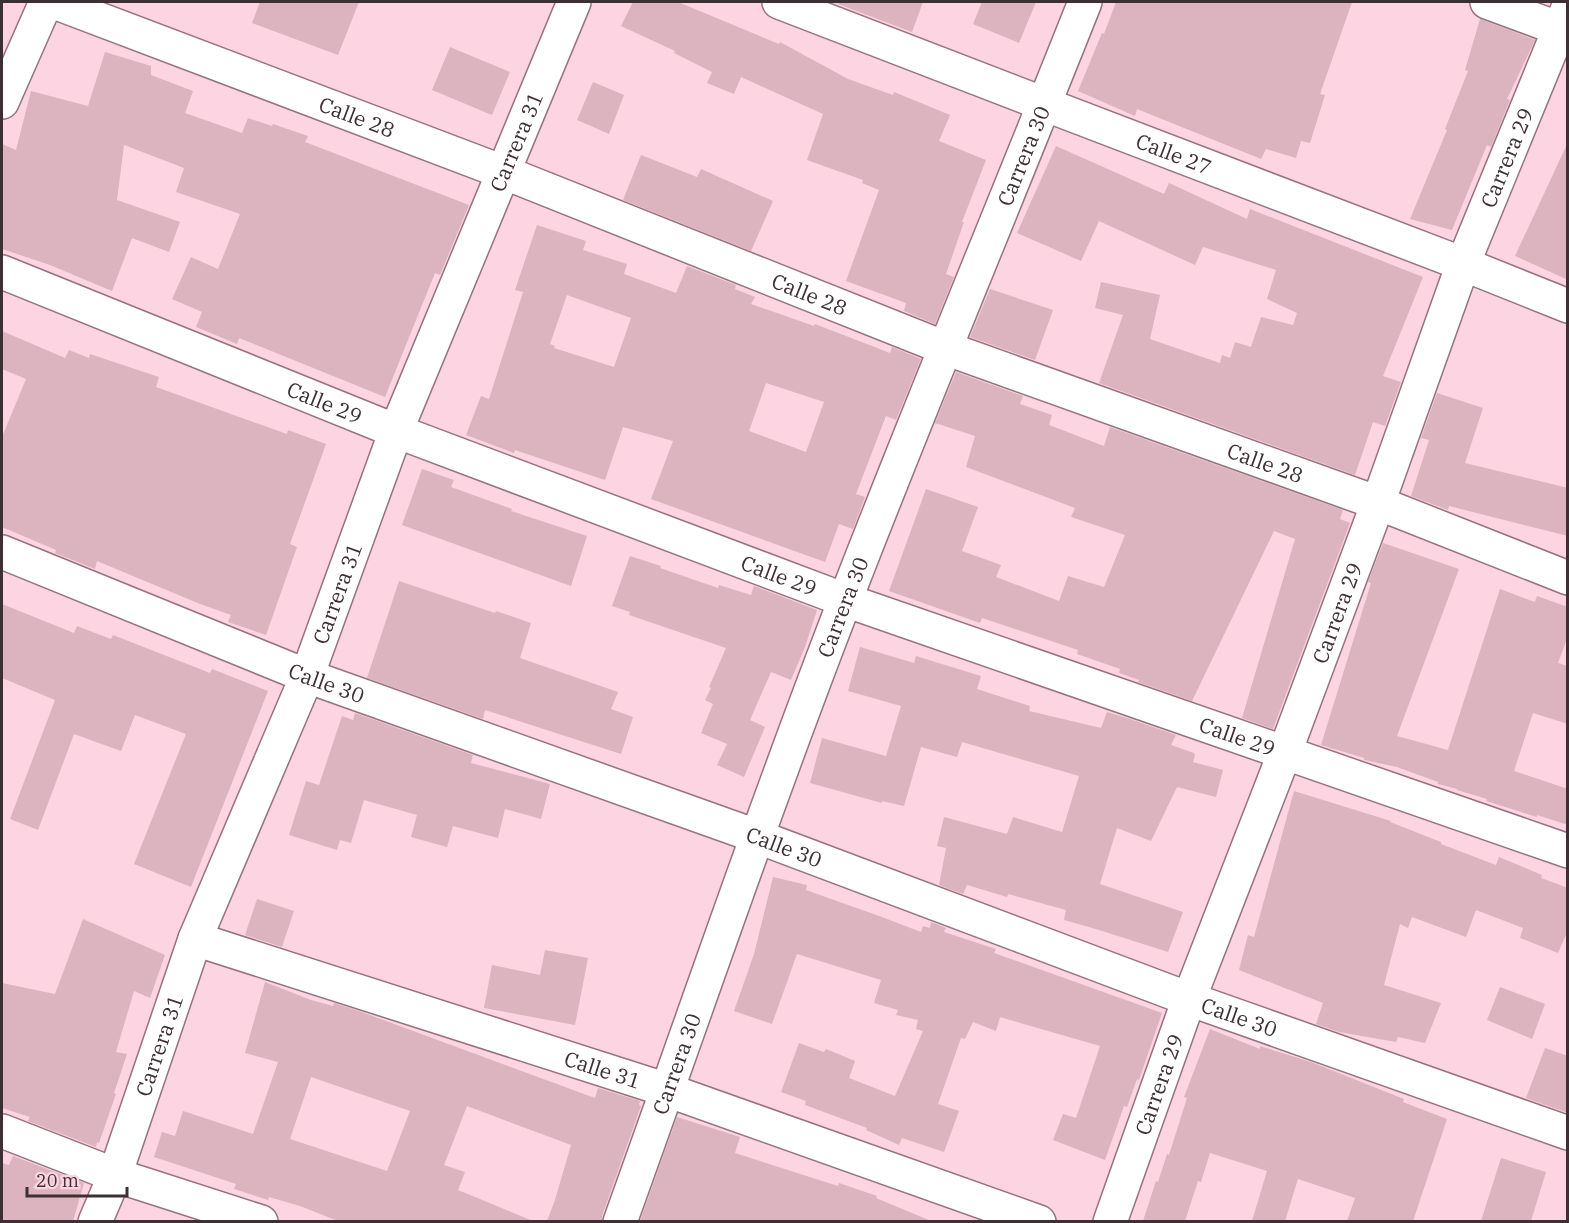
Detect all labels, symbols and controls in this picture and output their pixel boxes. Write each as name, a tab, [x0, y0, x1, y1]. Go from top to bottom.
street label: Carrera 31	[483, 88, 549, 196]
street label: Calle 28	[315, 90, 399, 144]
street label: Carrera 30	[990, 102, 1056, 210]
street label: Carrera 29	[1474, 103, 1540, 212]
street label: Calle 27	[1132, 126, 1216, 181]
street label: Calle 28	[768, 266, 851, 322]
street label: Calle 29	[283, 374, 367, 430]
street label: Calle 28	[1223, 436, 1307, 489]
street label: Carrera 31	[306, 539, 368, 648]
street label: Calle 29	[737, 548, 821, 602]
street label: Carrera 30	[811, 553, 875, 661]
street label: Carrera 29	[1305, 559, 1369, 667]
street label: Calle 30	[284, 656, 368, 709]
street label: Calle 29	[1196, 710, 1279, 762]
street label: Calle 30	[743, 820, 826, 874]
street label: Calle 30	[1198, 990, 1281, 1043]
street label: Carrera 31	[129, 991, 189, 1100]
street label: Carrera 30	[646, 1009, 707, 1118]
street label: Carrera 29	[1128, 1030, 1190, 1139]
street label: Calle 31	[561, 1044, 644, 1095]
scale bar	[27, 1160, 128, 1198]
text: 20 m	[36, 1169, 79, 1192]

